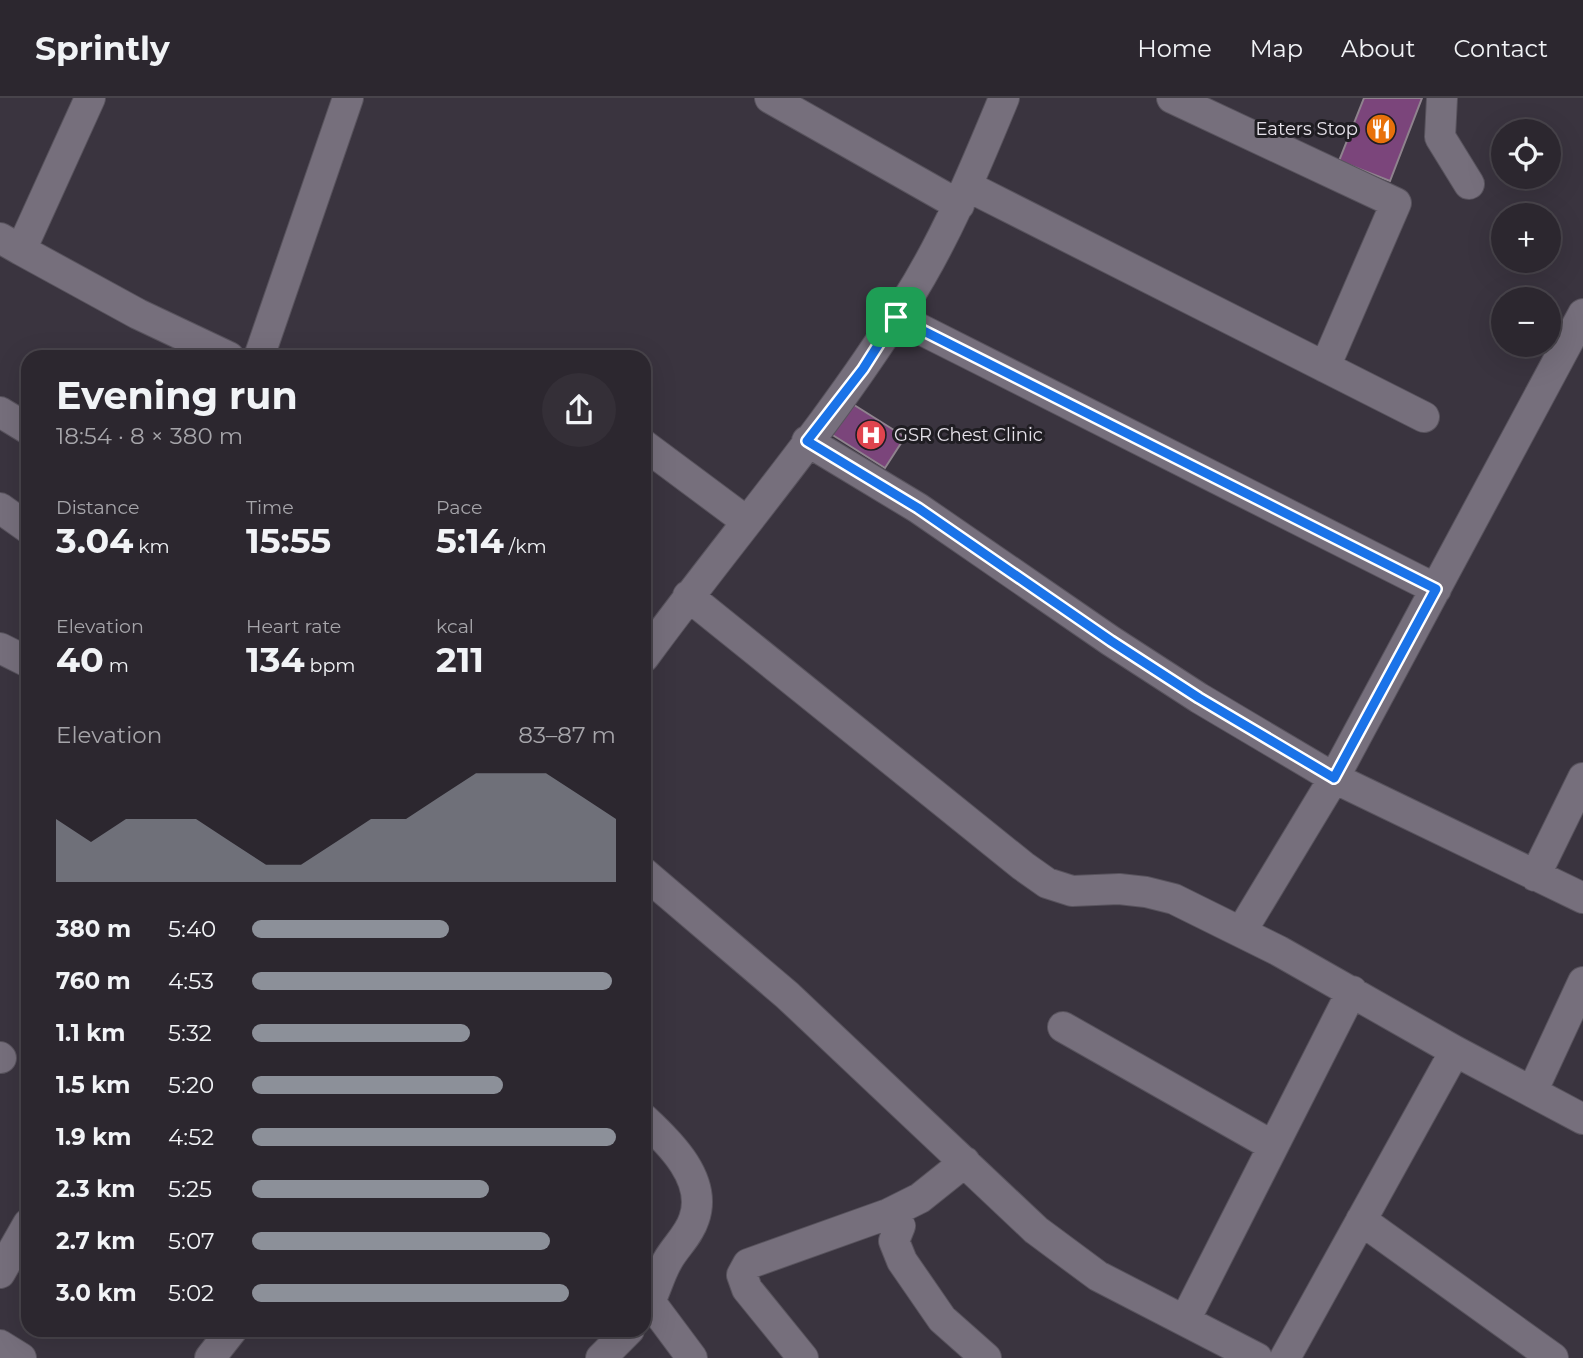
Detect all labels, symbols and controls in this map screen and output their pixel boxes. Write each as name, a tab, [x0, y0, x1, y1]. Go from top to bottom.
text: Sprintly	[35, 28, 170, 68]
text: Home	[1137, 34, 1212, 63]
text: Map	[1250, 34, 1303, 63]
text: About	[1341, 34, 1415, 63]
text: Contact	[1453, 34, 1548, 63]
restaurant icon: Eaters Stop	[1364, 112, 1398, 146]
place label: Eaters Stop	[1255, 118, 1358, 140]
map controls	[1491, 119, 1561, 357]
button: locate	[1491, 119, 1561, 189]
button: +	[1491, 203, 1561, 273]
pin	[866, 287, 926, 347]
button: −	[1491, 287, 1561, 357]
icon: arrive	[877, 298, 915, 336]
text: Evening run	[56, 372, 298, 419]
button: share	[542, 373, 616, 447]
hospital icon: GSR Chest Clinic	[854, 418, 888, 452]
text: 18:54 · 8 × 380 m	[56, 422, 243, 450]
place label: GSR Chest Clinic	[894, 424, 1043, 446]
text: Distance	[56, 496, 139, 519]
text: Time	[246, 496, 294, 519]
text: Pace	[436, 496, 483, 519]
text: 3.04	[56, 519, 133, 562]
text: 15:55	[246, 519, 331, 562]
text: 5:14	[436, 519, 504, 562]
text: km	[133, 535, 170, 558]
text: /km	[504, 535, 547, 558]
text: Elevation	[56, 615, 144, 638]
text: Heart rate	[246, 615, 341, 638]
text: kcal	[436, 615, 474, 638]
text: 40	[56, 638, 104, 681]
text: 134	[246, 638, 305, 681]
text: 211	[436, 638, 484, 681]
text: m	[104, 654, 129, 677]
text: bpm	[305, 654, 355, 677]
text: Elevation	[56, 721, 162, 749]
text: 83–87 m	[518, 721, 616, 749]
text: 380 m	[56, 915, 131, 943]
text: 5:40	[168, 915, 216, 943]
text: 760 m	[56, 967, 131, 995]
text: 4:53	[168, 967, 214, 995]
text: 1.1 km	[56, 1019, 125, 1047]
text: 5:32	[168, 1019, 212, 1047]
text: 1.5 km	[56, 1071, 130, 1099]
text: 5:20	[168, 1071, 214, 1099]
text: 1.9 km	[56, 1123, 131, 1151]
text: 4:52	[168, 1123, 214, 1151]
text: 2.3 km	[56, 1175, 135, 1203]
text: 5:25	[168, 1175, 212, 1203]
text: 2.7 km	[56, 1227, 135, 1255]
text: 5:07	[168, 1227, 215, 1255]
text: 3.0 km	[56, 1279, 137, 1307]
text: 5:02	[168, 1279, 214, 1307]

